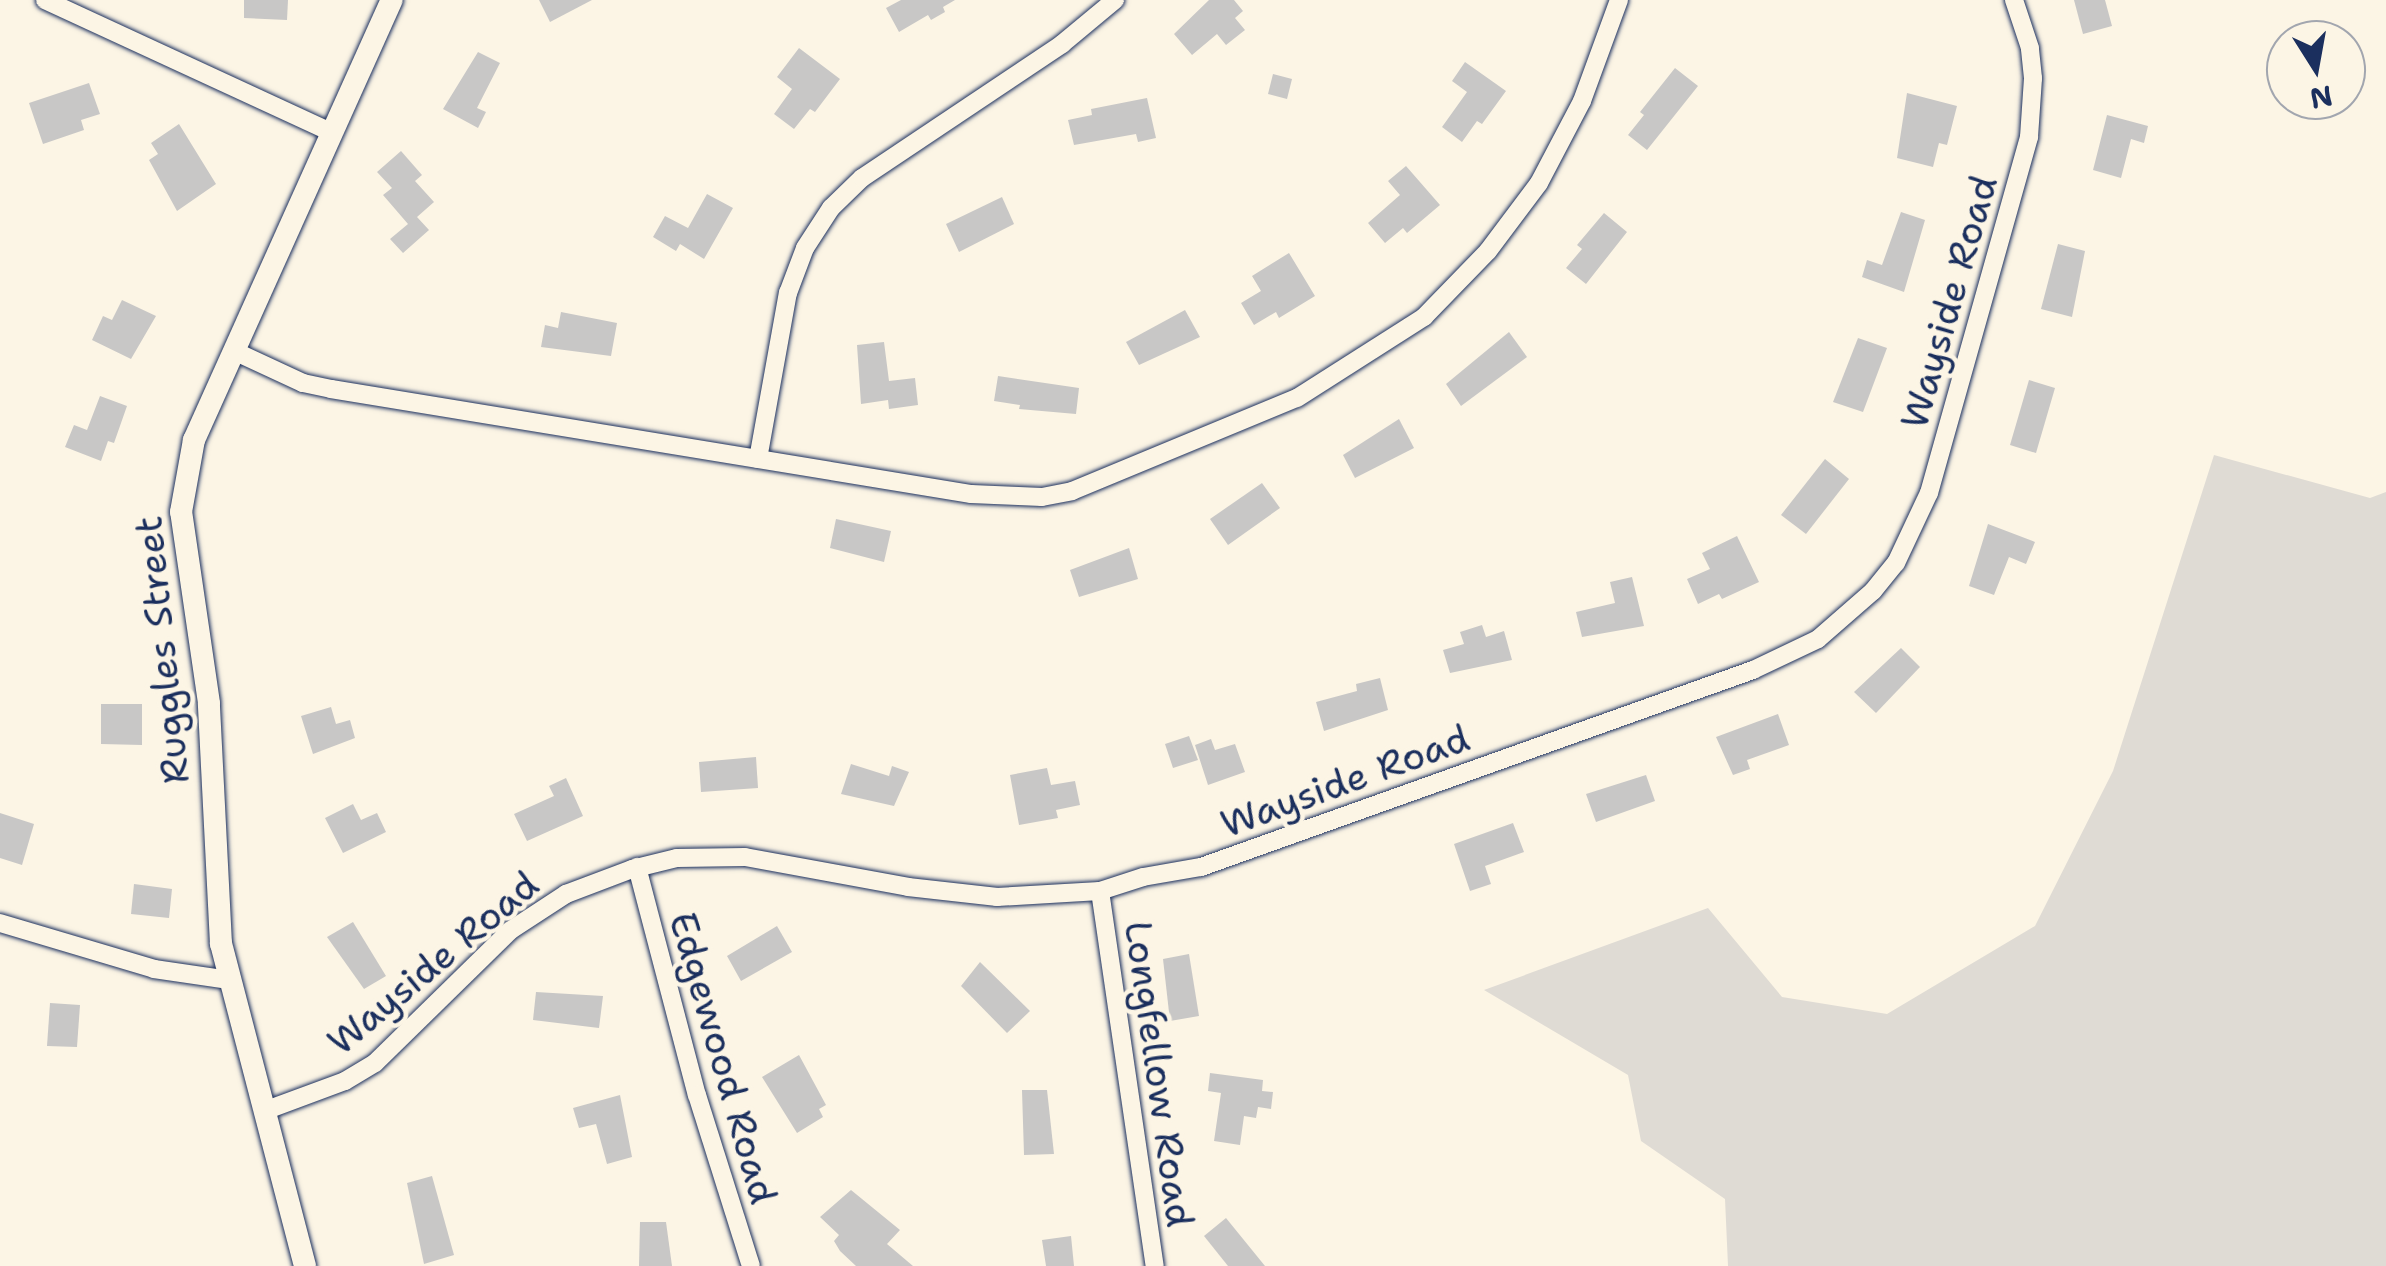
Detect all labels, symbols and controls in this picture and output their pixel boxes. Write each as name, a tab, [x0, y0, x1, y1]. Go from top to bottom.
north arrow	[2266, 20, 2366, 120]
text: N	[2307, 77, 2336, 118]
street label: Wayside Road	[1891, 170, 2007, 434]
street label: Ruggles Street	[125, 514, 199, 786]
street label: Wayside Road	[1214, 715, 1476, 847]
street label: Wayside Road	[318, 862, 548, 1064]
street label: Edgewood Road	[660, 907, 786, 1209]
street label: Longfellow Road	[1115, 918, 1203, 1230]

